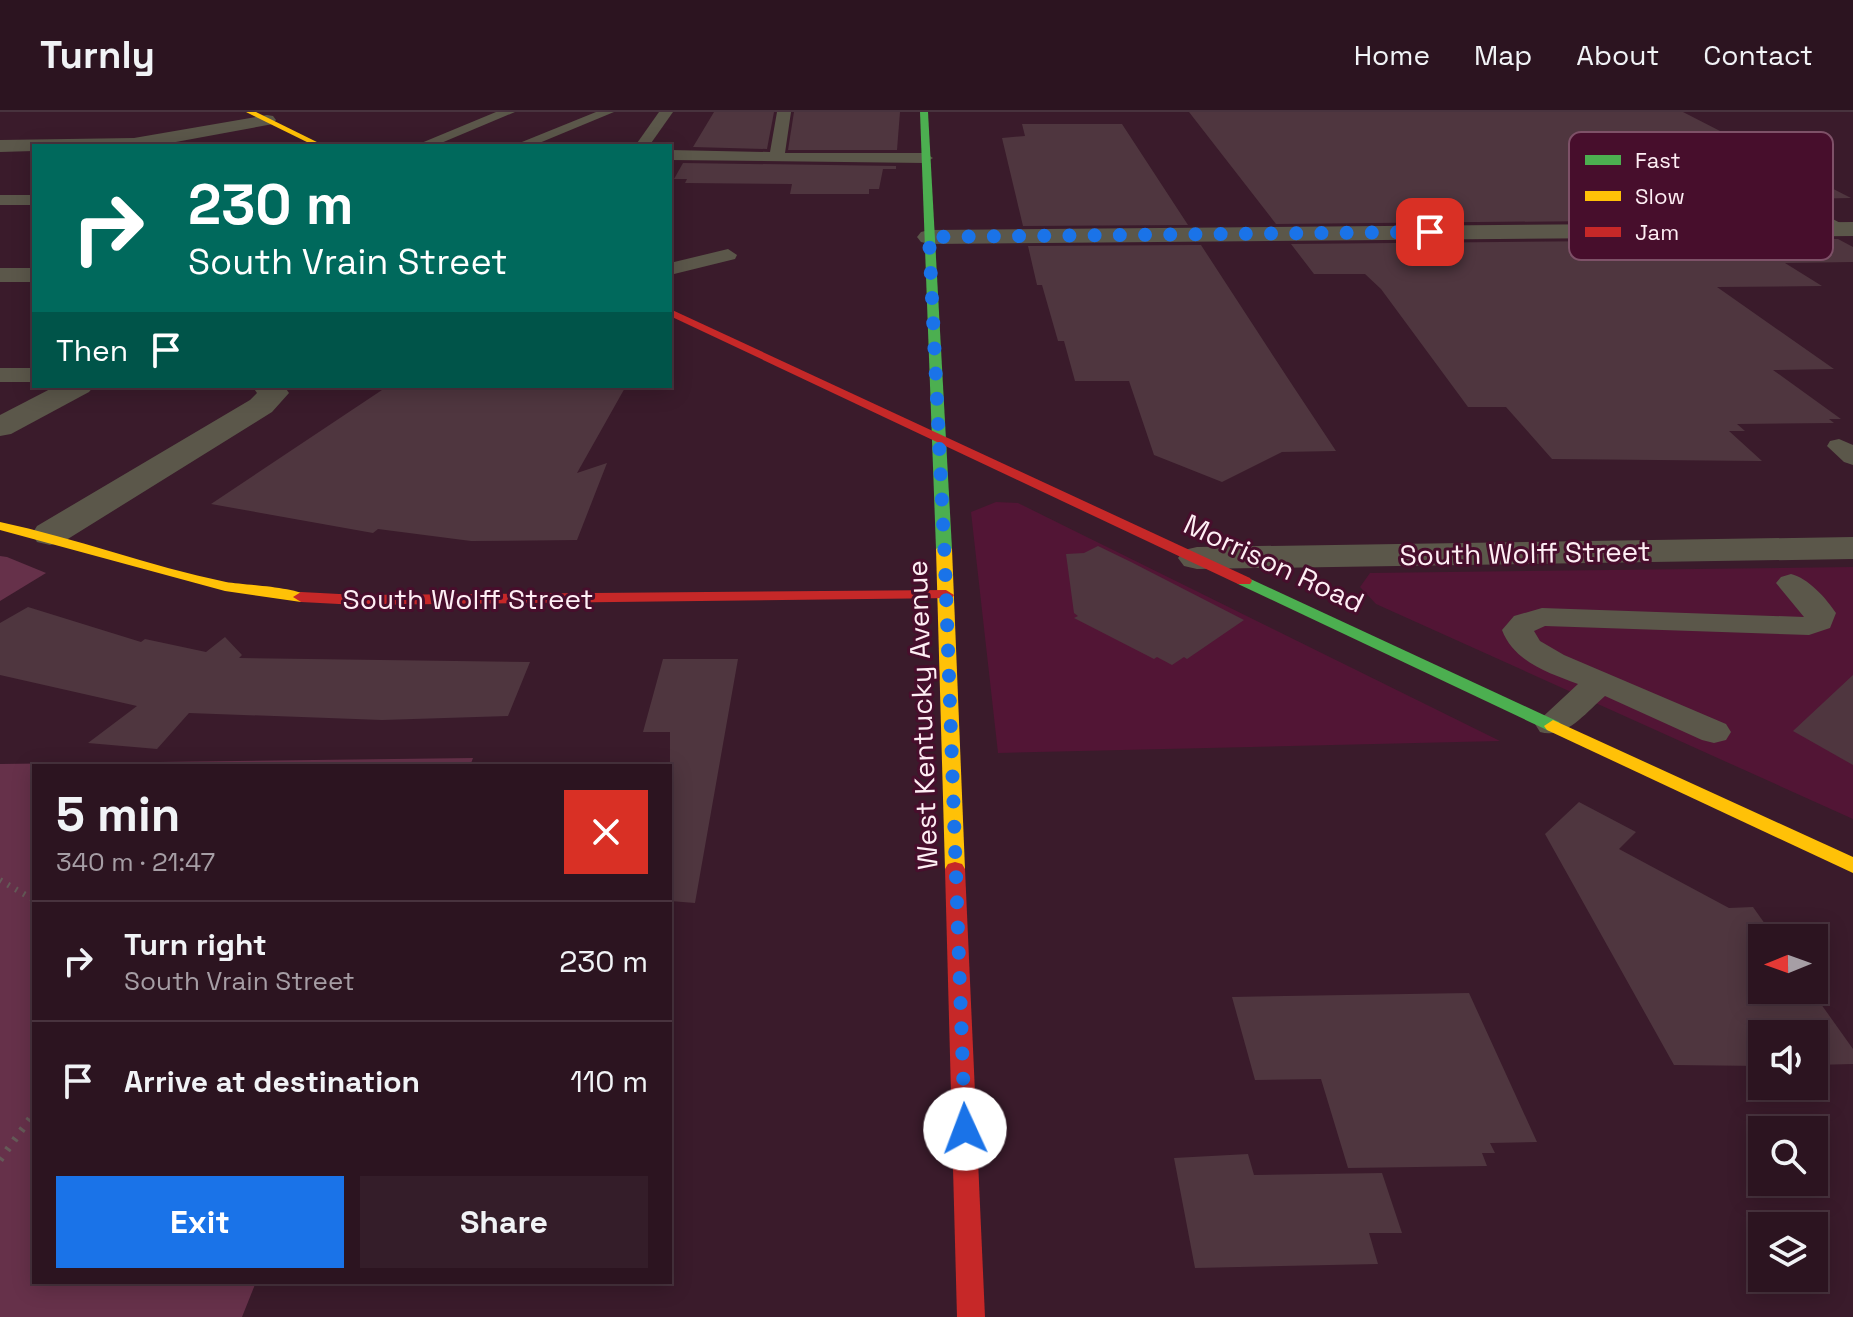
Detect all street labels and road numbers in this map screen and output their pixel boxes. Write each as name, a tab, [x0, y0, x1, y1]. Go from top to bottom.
street label: Morrison Road	[1178, 506, 1370, 620]
street label: South Wolff Street	[1399, 533, 1651, 573]
street label: West Kentucky Avenue	[899, 560, 945, 870]
street label: South Wolff Street	[342, 581, 594, 617]

